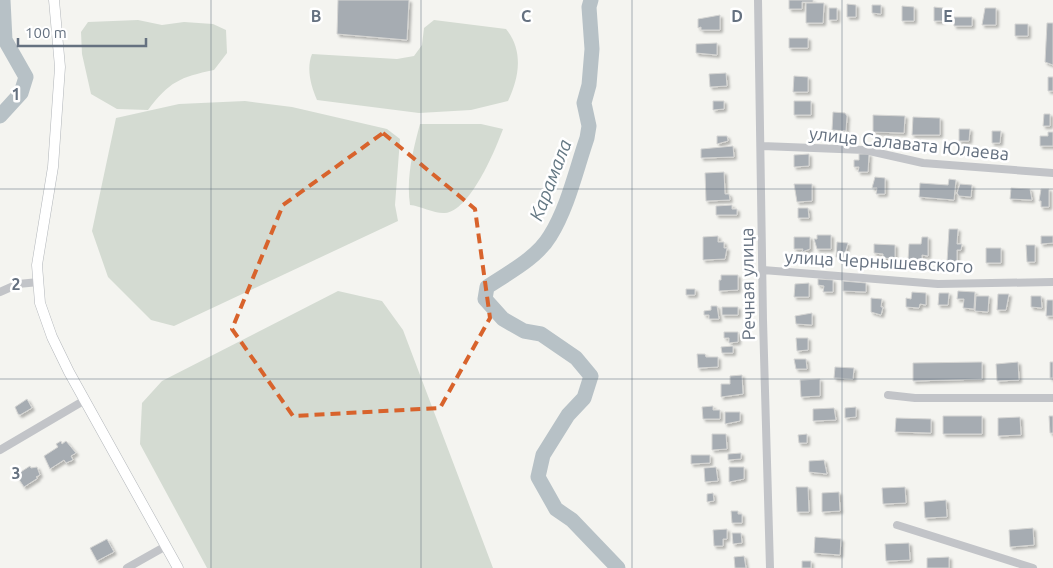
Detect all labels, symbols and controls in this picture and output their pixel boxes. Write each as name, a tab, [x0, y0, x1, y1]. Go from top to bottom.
text: B	[311, 7, 321, 25]
text: C	[521, 7, 531, 25]
text: D	[731, 7, 743, 25]
text: E	[943, 7, 953, 25]
scale bar	[18, 15, 145, 47]
text: 100 m	[25, 24, 67, 41]
text: 1	[11, 85, 21, 103]
street label: улица Салавата Юлаева	[808, 123, 1010, 163]
water label: Карамала	[524, 136, 576, 224]
street label: Речная улица	[736, 228, 758, 341]
street label: улица Чернышевского	[784, 246, 974, 276]
text: 2	[11, 275, 21, 293]
text: 3	[11, 464, 21, 482]

